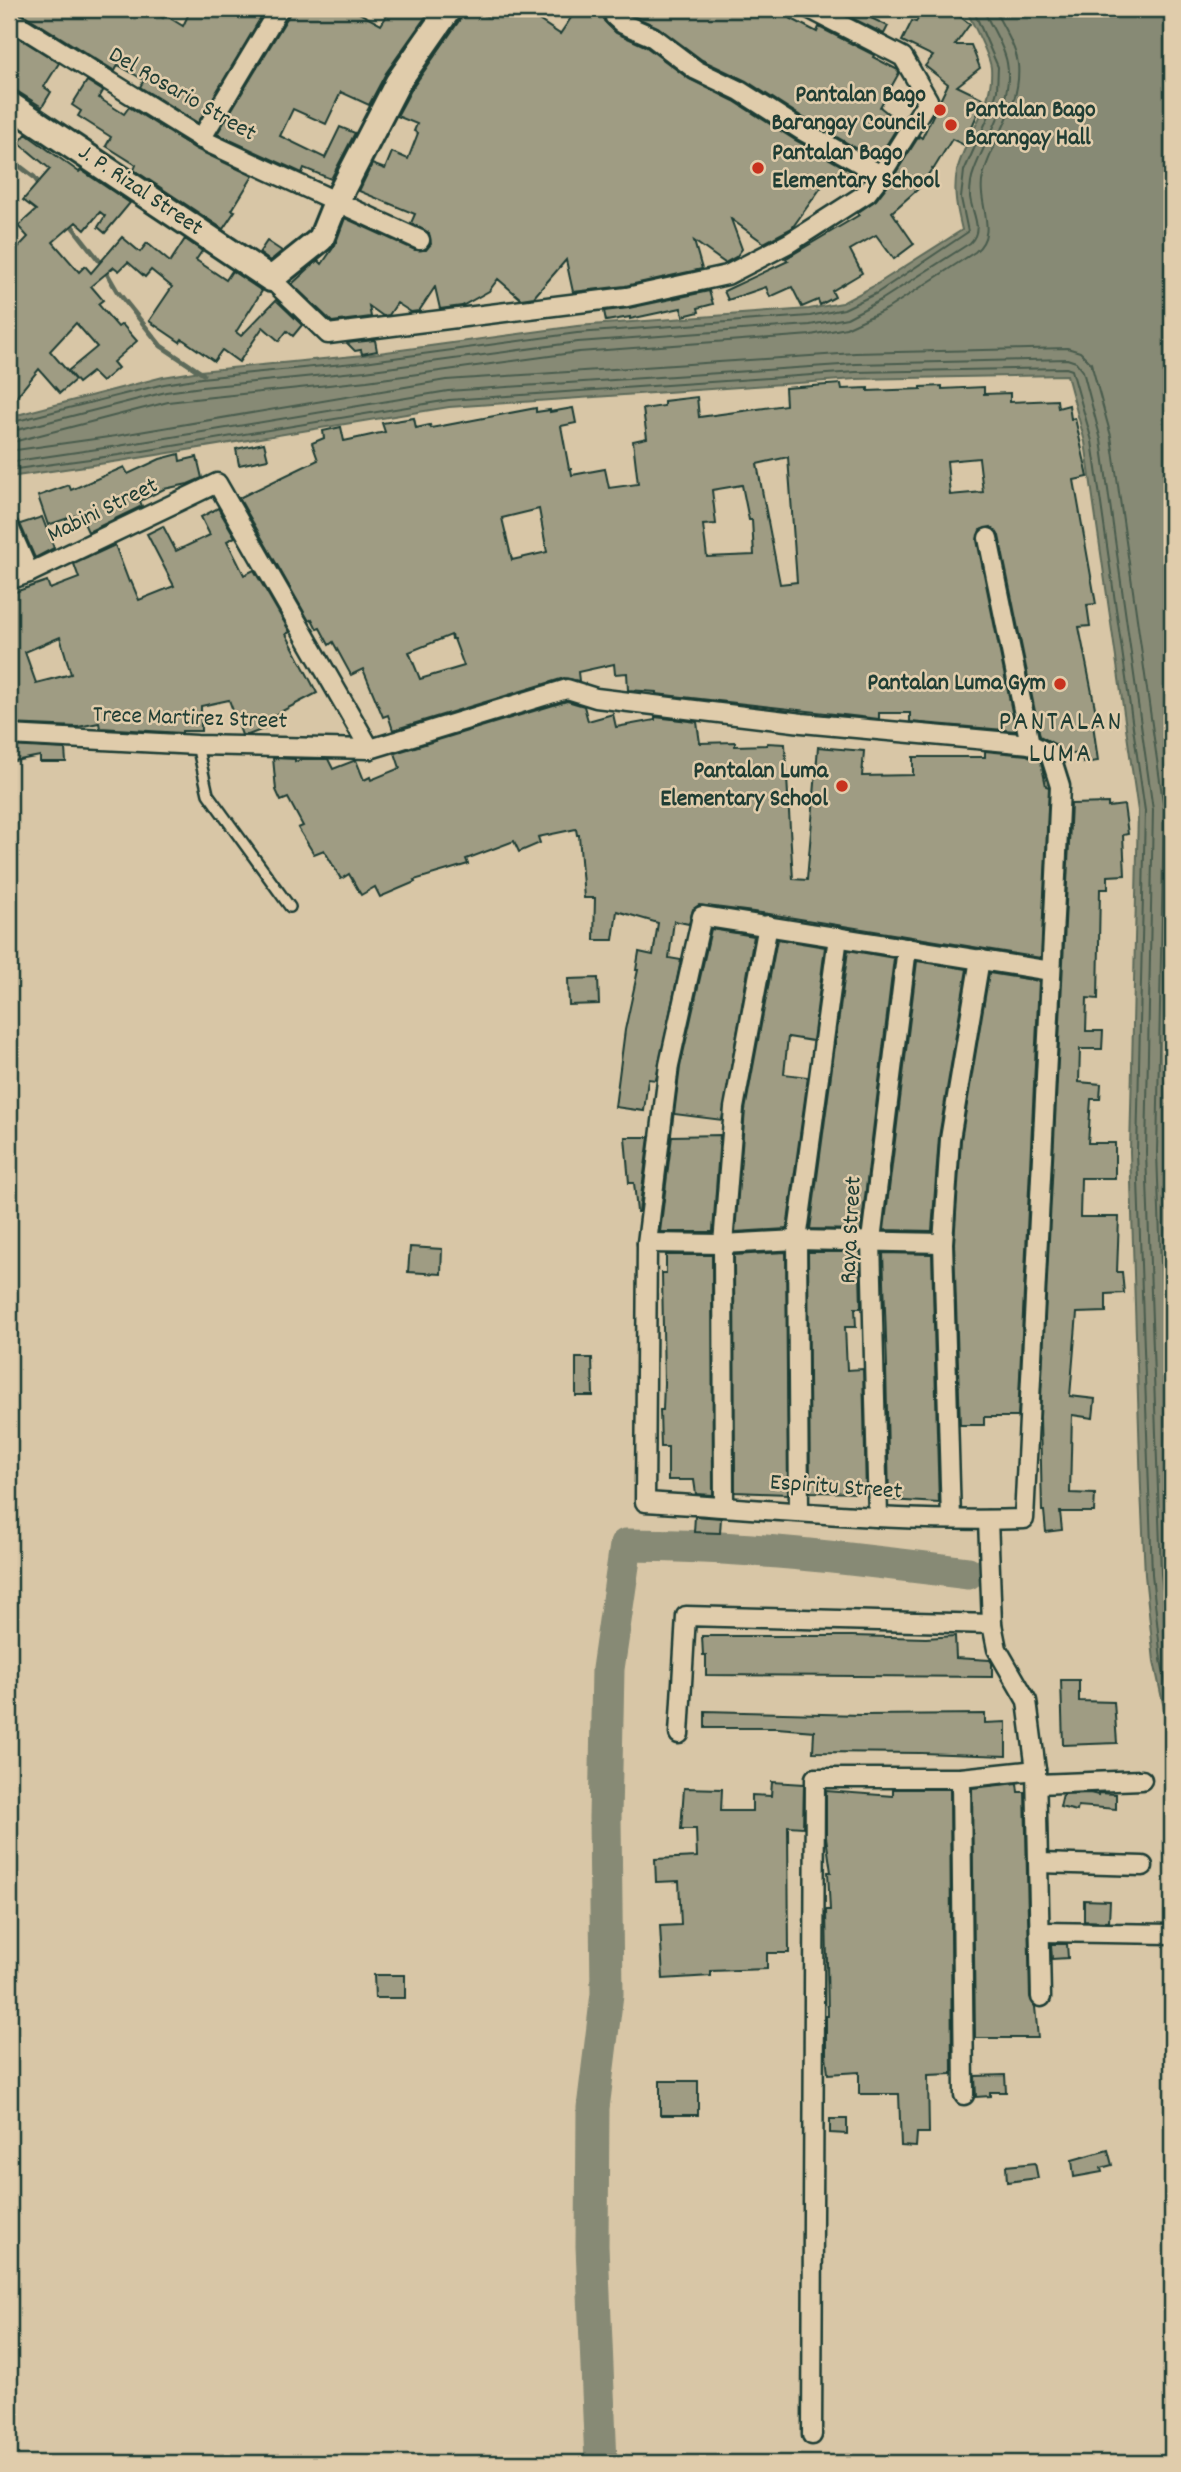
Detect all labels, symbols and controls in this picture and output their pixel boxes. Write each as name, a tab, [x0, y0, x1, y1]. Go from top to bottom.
street label: Del Rosario Street	[102, 39, 262, 151]
place label: Pantalan Bago Barangay Council	[771, 79, 926, 141]
place label: Pantalan Bago Barangay Hall	[965, 94, 1096, 156]
marker: Pantalan Bago Barangay Council	[932, 102, 948, 118]
marker: Pantalan Bago Barangay Hall	[943, 117, 959, 133]
street label: J. P. Rizal Street	[71, 136, 210, 246]
place label: Pantalan Bago Elementary School	[772, 137, 940, 199]
marker: Pantalan Bago Elementary School	[750, 160, 766, 176]
street label: Mabini Street	[42, 469, 164, 552]
place label: Pantalan Luma Gym	[867, 667, 1046, 701]
marker: Pantalan Luma Gym	[1052, 676, 1068, 692]
street label: Trece Martirez Street	[92, 699, 288, 739]
district label: PANTALAN LUMA	[999, 704, 1123, 776]
place label: Pantalan Luma Elementary School	[660, 755, 829, 817]
marker: Pantalan Luma Elementary School	[834, 778, 850, 794]
street label: Raya Street	[832, 1175, 872, 1285]
street label: Espiritu Street	[769, 1466, 904, 1510]

